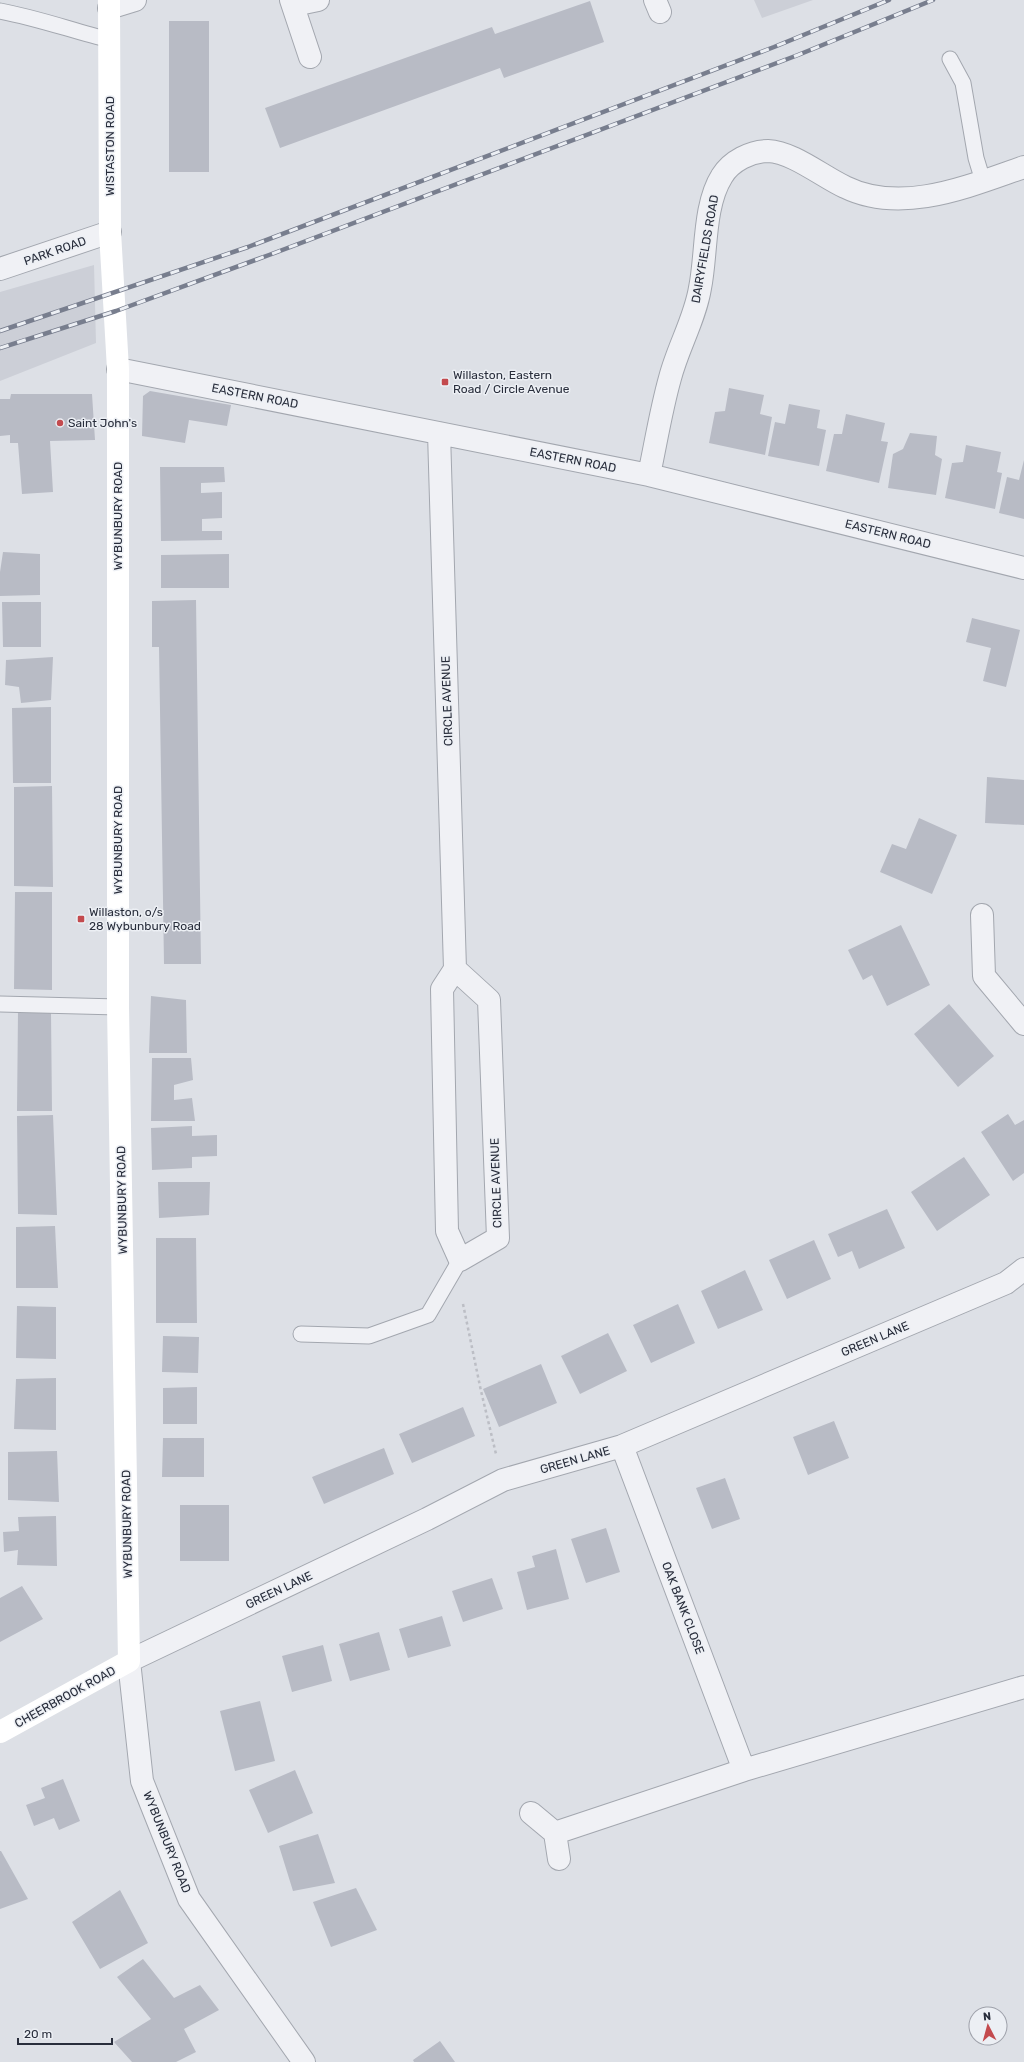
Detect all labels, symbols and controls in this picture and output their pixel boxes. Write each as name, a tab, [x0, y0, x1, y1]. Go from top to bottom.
street label: WISTASTON ROAD	[103, 96, 117, 196]
street label: DAIRYFIELDS ROAD	[689, 194, 721, 304]
street label: PARK ROAD	[22, 234, 88, 268]
place label: Willaston, Eastern Road / Circle Avenue	[453, 368, 570, 396]
marker: Willaston, Eastern Road / Circle Avenue	[440, 377, 450, 387]
street label: EASTERN ROAD	[210, 381, 300, 411]
place label: Saint John's	[68, 416, 137, 430]
marker: Saint John's	[55, 418, 65, 428]
street label: EASTERN ROAD	[528, 445, 618, 475]
street label: WYBUNBURY ROAD	[111, 462, 125, 570]
street label: EASTERN ROAD	[844, 517, 932, 551]
street label: CIRCLE AVENUE	[438, 656, 456, 746]
street label: WYBUNBURY ROAD	[111, 786, 125, 894]
place label: Willaston, o/s 28 Wybunbury Road	[89, 905, 201, 933]
marker: Willaston, o/s 28 Wybunbury Road	[76, 914, 86, 924]
street label: CIRCLE AVENUE	[487, 1138, 505, 1228]
street label: WYBUNBURY ROAD	[114, 1146, 130, 1254]
street label: GREEN LANE	[839, 1318, 911, 1360]
street label: GREEN LANE	[538, 1443, 612, 1477]
street label: WYBUNBURY ROAD	[119, 1470, 135, 1578]
street label: OAK BANK CLOSE	[659, 1560, 707, 1656]
street label: GREEN LANE	[243, 1568, 315, 1612]
street label: CHEERBROOK ROAD	[12, 1663, 118, 1731]
street label: WYBUNBURY ROAD	[140, 1789, 194, 1895]
north arrow	[968, 2006, 1008, 2046]
text: N	[982, 2010, 992, 2023]
scale bar	[18, 2020, 112, 2046]
text: 20 m	[24, 2027, 52, 2041]

